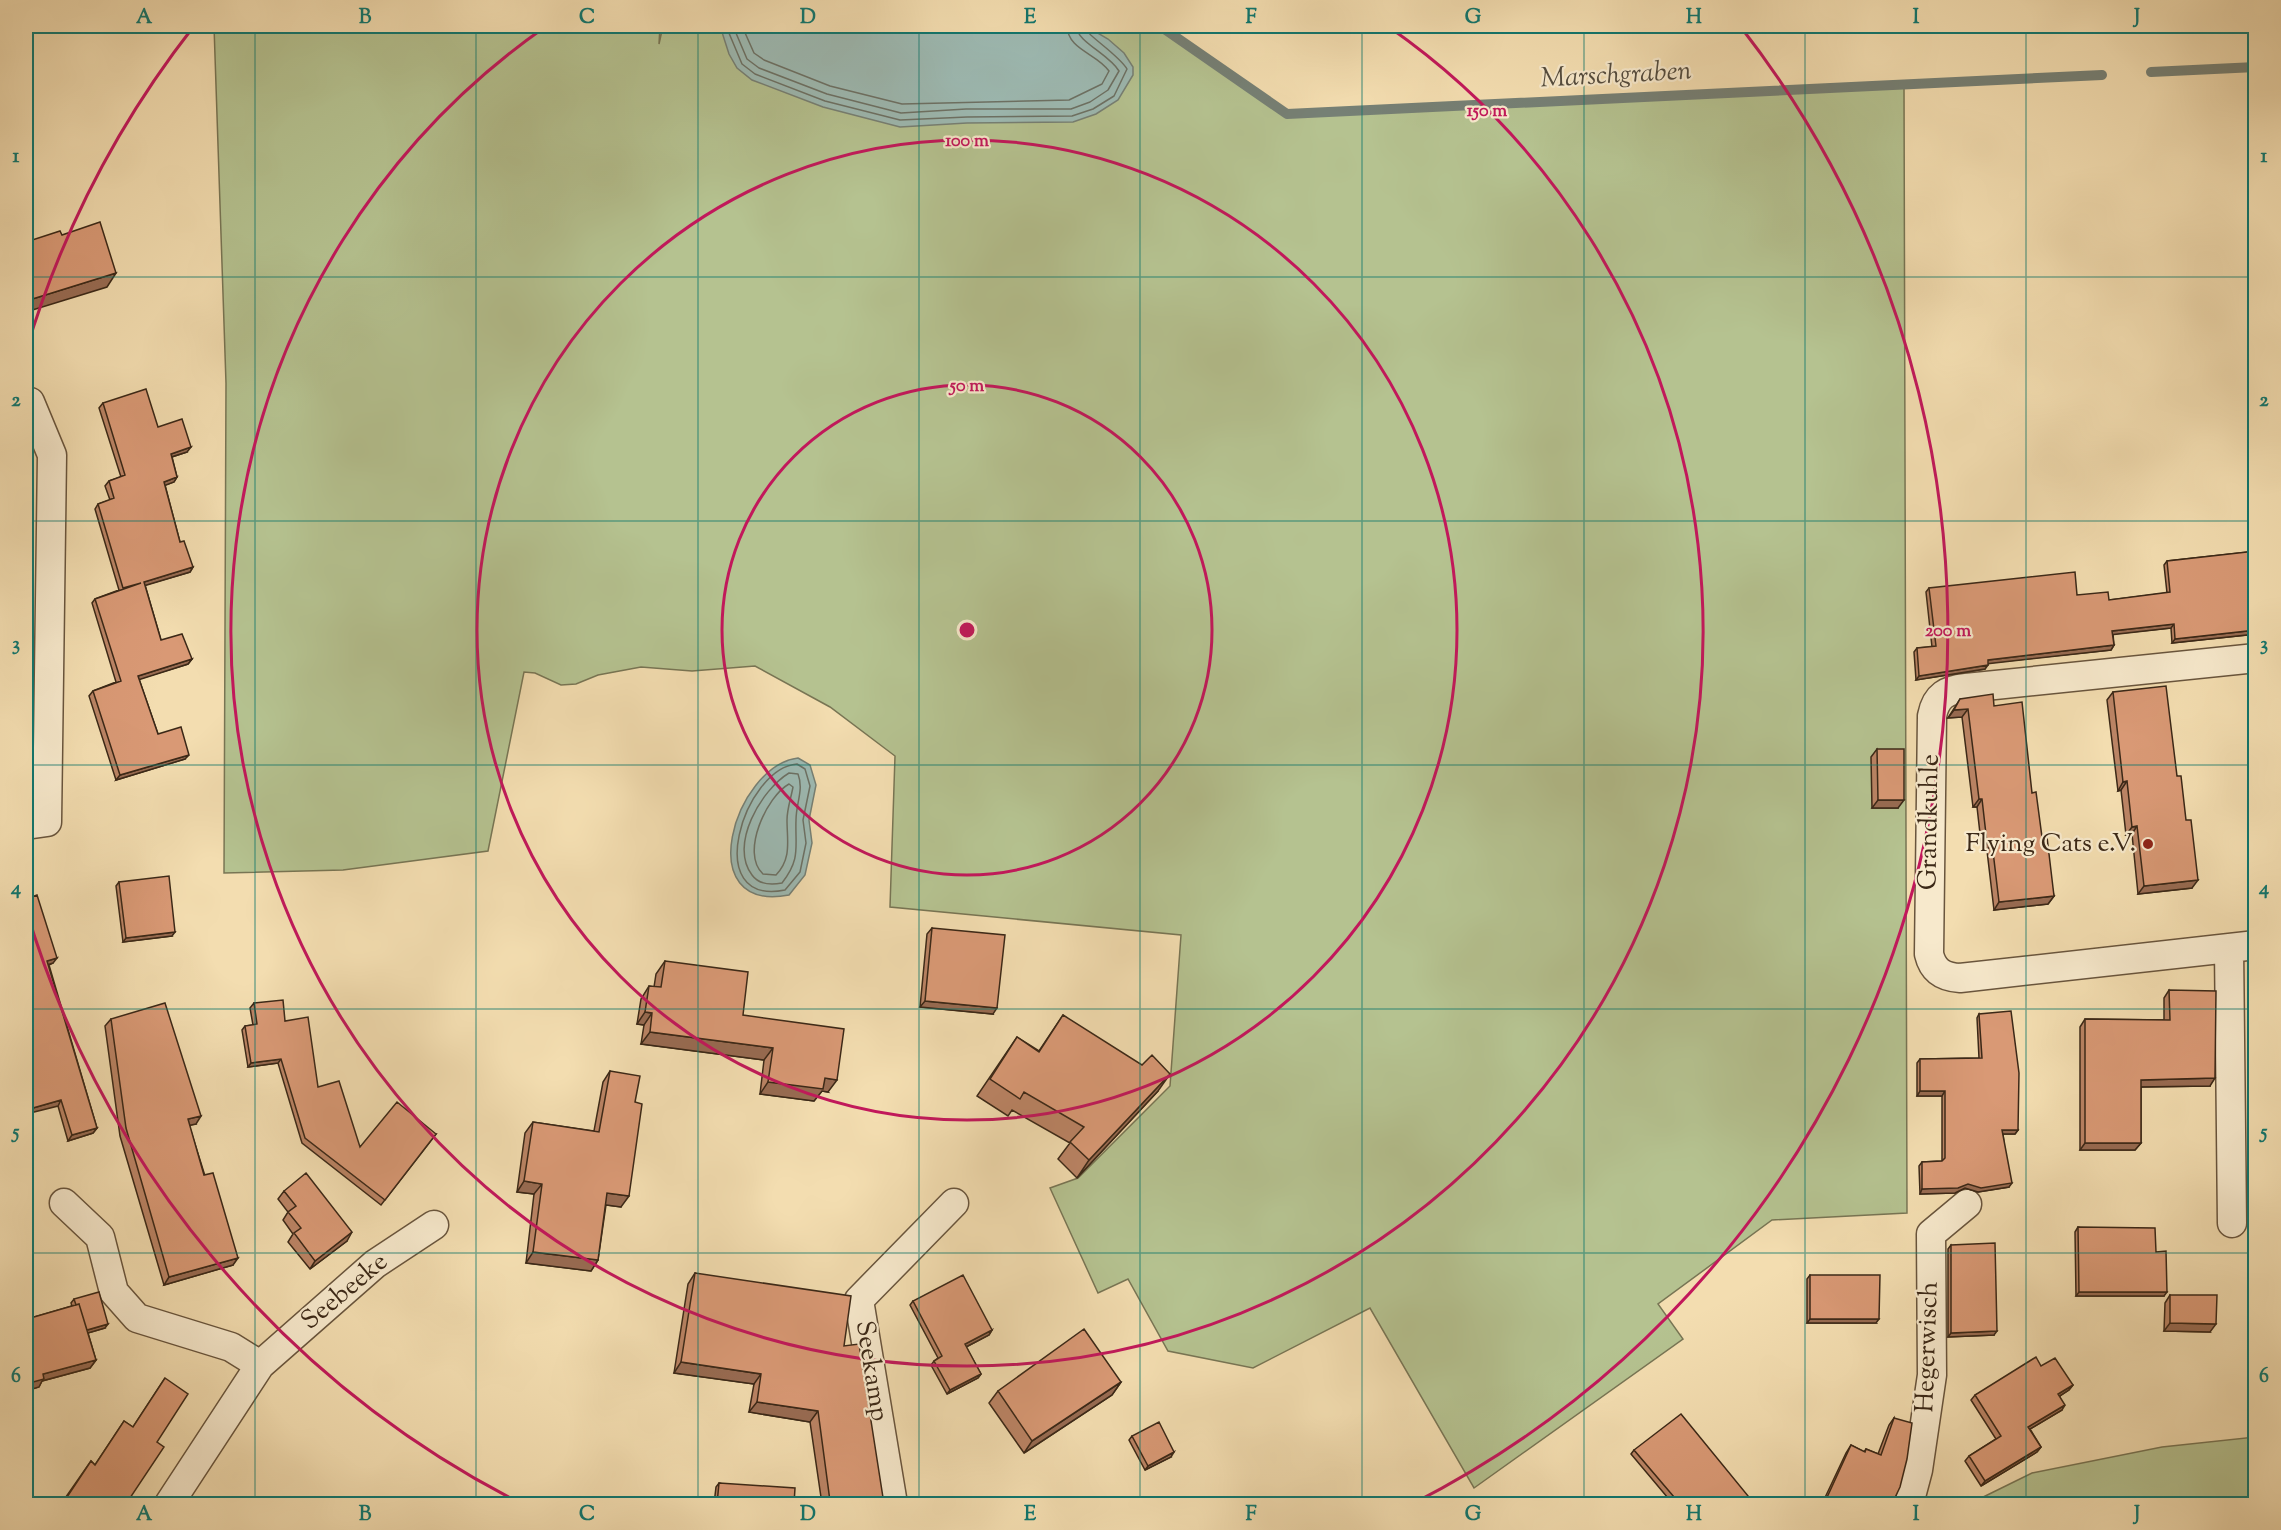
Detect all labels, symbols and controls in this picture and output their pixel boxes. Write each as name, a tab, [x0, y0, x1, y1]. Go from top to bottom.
text: A	[136, 4, 153, 33]
text: B	[359, 4, 372, 33]
text: C	[579, 4, 595, 33]
text: D	[800, 4, 816, 33]
text: E	[1024, 4, 1037, 33]
text: F	[1245, 4, 1257, 33]
text: G	[1465, 4, 1482, 33]
text: H	[1686, 4, 1702, 33]
text: I	[1913, 4, 1920, 33]
text: J	[2132, 4, 2140, 33]
water label: Marschgraben	[1539, 53, 1693, 99]
text: 150 m	[1467, 99, 1507, 125]
text: 100 m	[945, 129, 989, 155]
text: 1	[13, 143, 20, 172]
text: 1	[2261, 143, 2268, 172]
text: 50 m	[948, 374, 984, 400]
text: 2	[11, 387, 21, 416]
text: 2	[2259, 387, 2269, 416]
text: 200 m	[1925, 619, 1971, 645]
centre of rings	[957, 620, 977, 640]
text: 3	[12, 631, 20, 660]
text: 3	[2260, 631, 2268, 660]
street label: Grandkuhle	[1910, 754, 1950, 890]
place label: Flying Cats e.V.	[1966, 826, 2136, 863]
marker: Flying Cats e.V.	[2141, 837, 2155, 851]
text: 4	[10, 875, 21, 904]
text: 4	[2258, 875, 2269, 904]
text: 5	[11, 1119, 20, 1148]
text: 5	[2259, 1119, 2268, 1148]
street label: Seebeeke	[293, 1245, 397, 1339]
street label: Hegerwisch	[1907, 1281, 1949, 1413]
street label: Seekamp	[845, 1318, 897, 1424]
text: 6	[11, 1363, 21, 1392]
text: 6	[2259, 1363, 2269, 1392]
text: A	[136, 1501, 153, 1530]
text: B	[359, 1501, 372, 1530]
text: C	[579, 1501, 595, 1530]
text: D	[800, 1501, 816, 1530]
text: E	[1024, 1501, 1037, 1530]
text: F	[1245, 1501, 1257, 1530]
text: G	[1465, 1501, 1482, 1530]
text: H	[1686, 1501, 1702, 1530]
text: I	[1913, 1501, 1920, 1530]
text: J	[2132, 1501, 2140, 1530]

